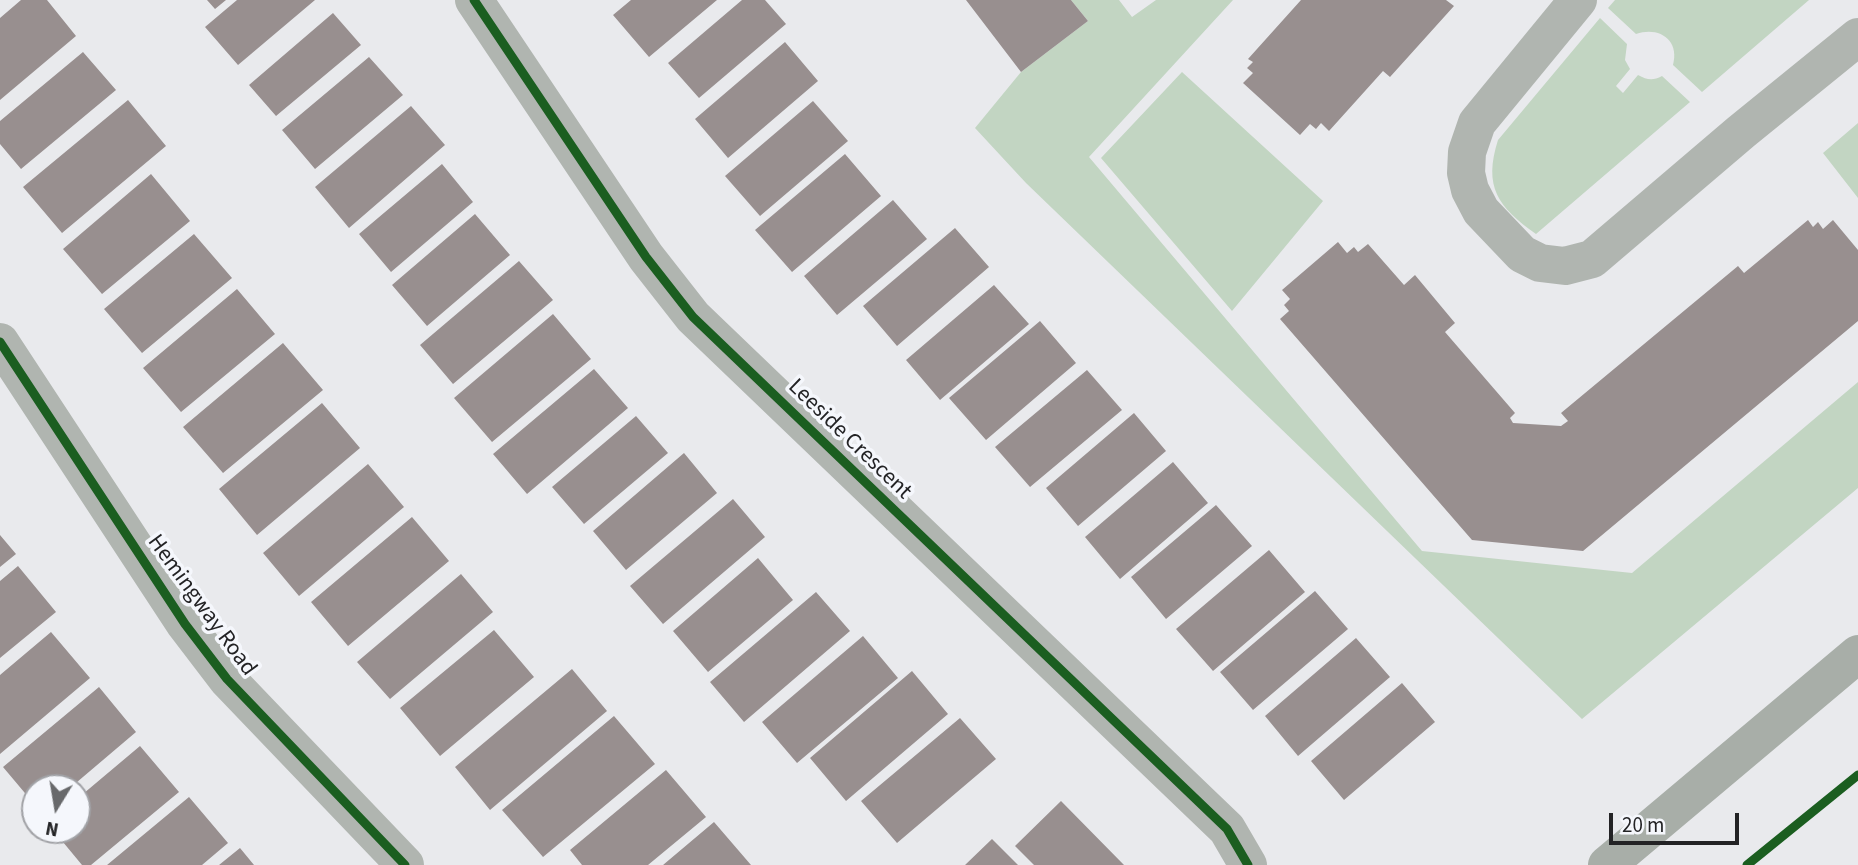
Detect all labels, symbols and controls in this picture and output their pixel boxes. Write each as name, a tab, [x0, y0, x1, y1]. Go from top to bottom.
street label: Leeside Crescent	[781, 374, 917, 506]
street label: Hemingway Road	[141, 530, 261, 682]
north arrow	[21, 774, 91, 844]
scale bar	[1613, 798, 1742, 842]
text: 20 m	[1622, 810, 1664, 840]
text: N	[44, 814, 61, 843]

